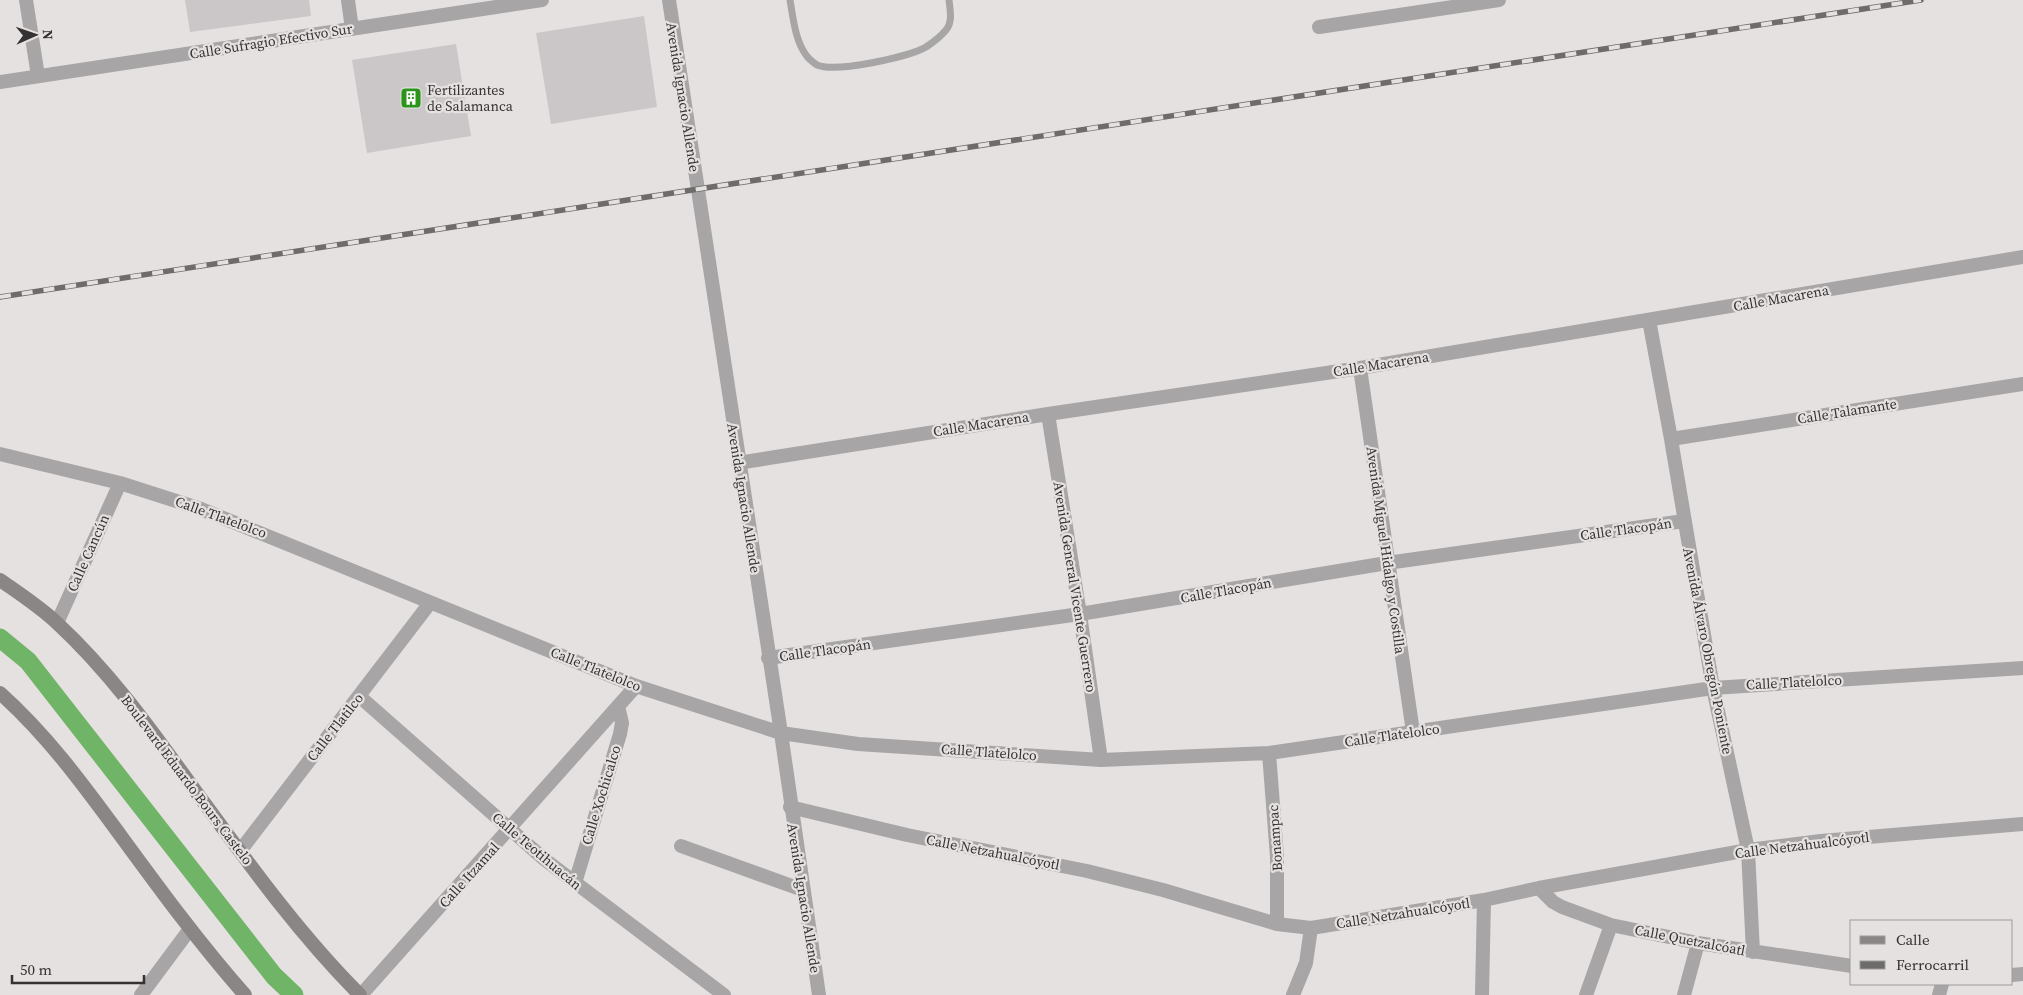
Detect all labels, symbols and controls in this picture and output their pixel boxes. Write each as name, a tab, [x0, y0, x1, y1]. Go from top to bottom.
north arrow	[10, 10, 60, 60]
street label: Calle Sufragio Efectivo Sur	[188, 18, 354, 64]
street label: Avenida Ignacio Allende	[661, 21, 705, 173]
text: N	[38, 29, 58, 40]
place label: Fertilizantes de Salamanca	[427, 80, 514, 116]
building icon: Fertilizantes de Salamanca	[399, 86, 423, 110]
street label: Calle Macarena	[1732, 280, 1831, 316]
street label: Calle Macarena	[1332, 346, 1431, 381]
street label: Calle Talamante	[1796, 393, 1898, 429]
street label: Calle Macarena	[932, 406, 1031, 441]
street label: Avenida Ignacio Allende	[722, 422, 766, 574]
street label: Avenida Miguel Hidalgo y Costilla	[1362, 445, 1411, 656]
street label: Avenida General Vicente Guerrero	[1048, 480, 1102, 694]
street label: Calle Tlatelolco	[172, 491, 270, 543]
street label: Calle Cancún	[62, 511, 114, 595]
street label: Calle Tlacopán	[1579, 513, 1674, 545]
street label: Avenida Álvaro Obregón Poniente	[1678, 546, 1738, 756]
street label: Calle Tlacopán	[1179, 572, 1274, 608]
street label: Calle Tlacopán	[778, 634, 873, 666]
street label: Calle Tlatelolco	[548, 642, 645, 696]
street label: Calle Tlatelolco	[1746, 669, 1843, 694]
street label: Calle Tlatilco	[302, 689, 368, 765]
street label: Boulevard Eduardo Bours Castelo	[116, 691, 258, 869]
street label: Calle Tlatelolco	[1343, 718, 1441, 752]
street label: Calle Tlatelolco	[940, 739, 1038, 765]
street label: Calle Xochicalco	[576, 743, 626, 847]
street label: Bonampac	[1263, 804, 1287, 872]
street label: Calle Teotihuacán	[488, 808, 586, 895]
street label: Avenida Ignacio Allende	[782, 822, 826, 974]
street label: Calle Netzahualcóyotl	[1734, 827, 1870, 863]
street label: Calle Netzahualcóyotl	[925, 829, 1061, 875]
street label: Calle Itzamal	[434, 838, 504, 912]
street label: Calle Netzahualcóyotl	[1335, 893, 1471, 933]
street label: Calle Quetzalcóatl	[1633, 919, 1747, 961]
legend	[1850, 920, 2013, 985]
text: Calle	[1896, 929, 1930, 950]
scale bar	[12, 952, 145, 984]
text: Ferrocarril	[1896, 954, 1970, 975]
text: 50 m	[20, 959, 52, 980]

